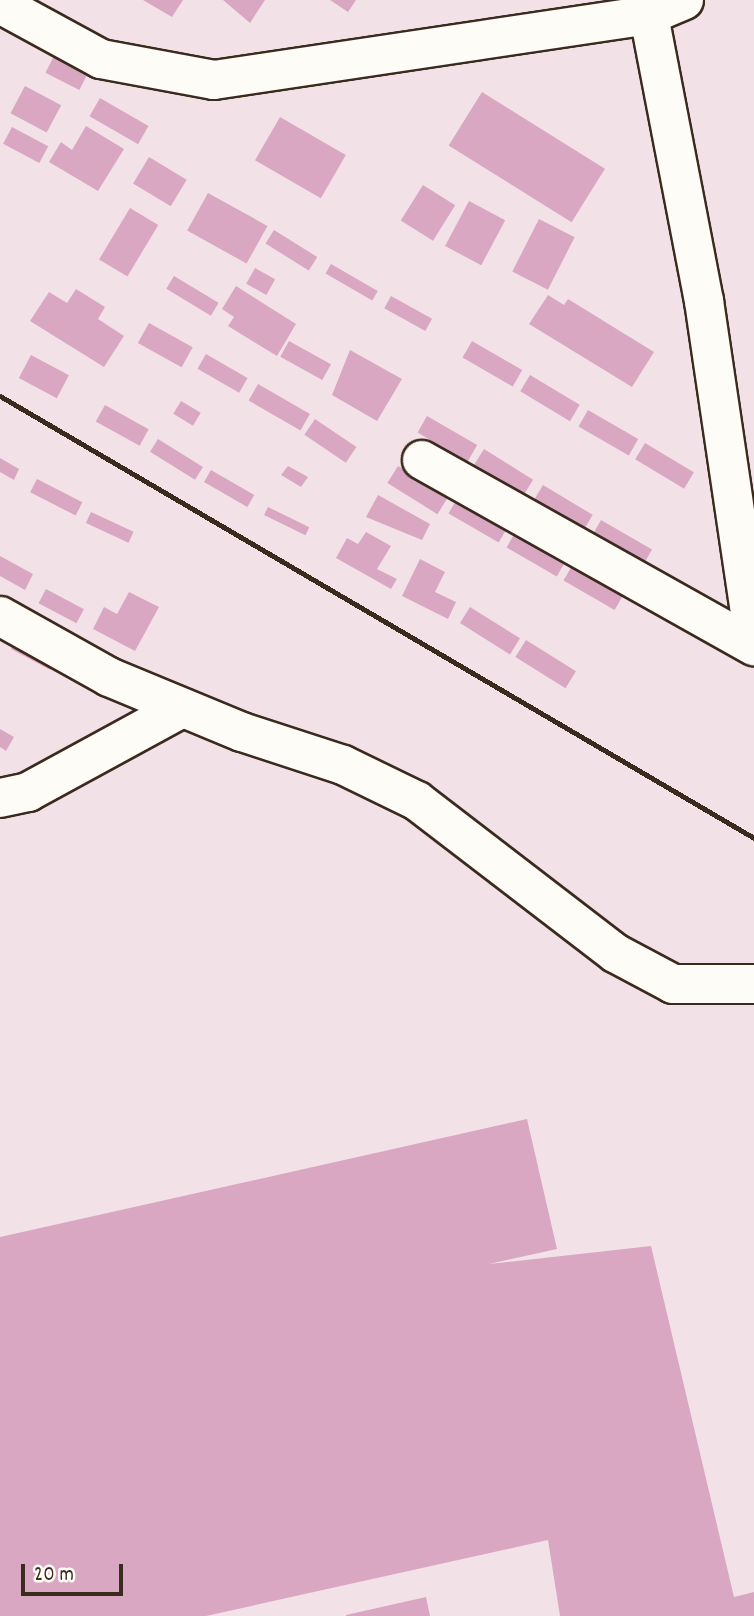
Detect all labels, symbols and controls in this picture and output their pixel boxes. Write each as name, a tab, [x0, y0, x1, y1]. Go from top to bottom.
scale bar	[24, 1550, 126, 1594]
text: 20 m	[34, 1561, 74, 1591]

